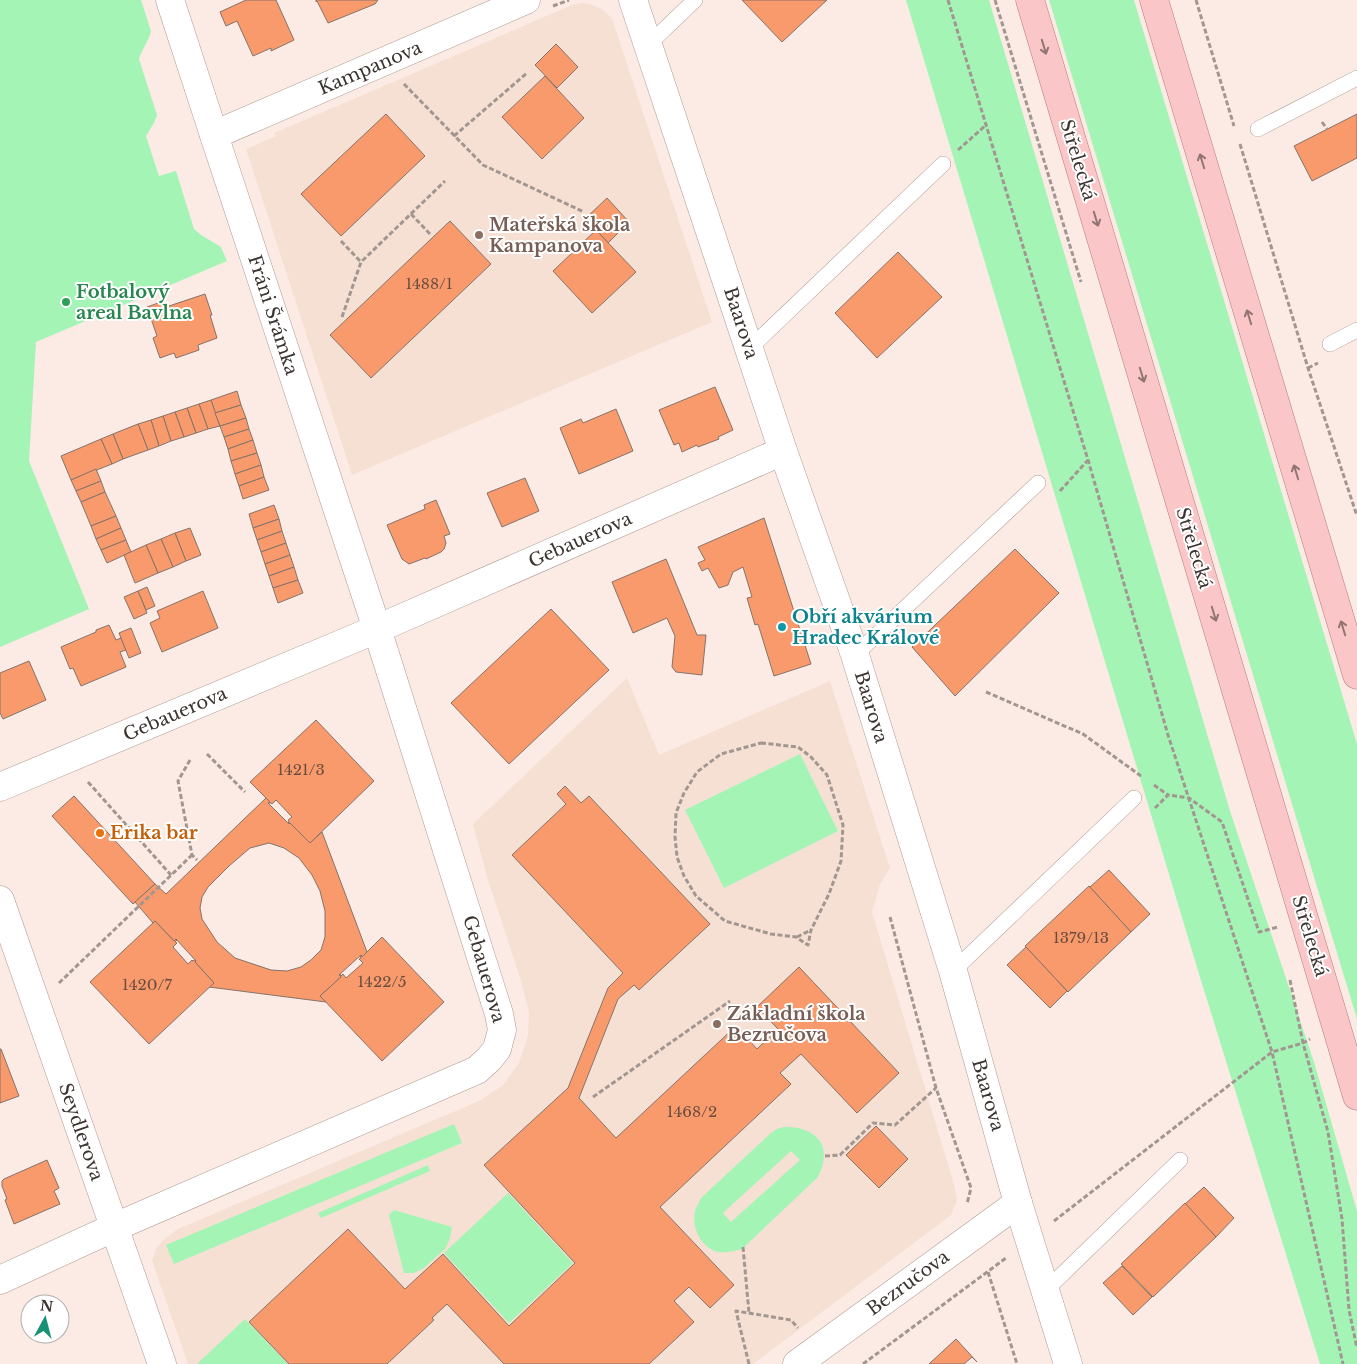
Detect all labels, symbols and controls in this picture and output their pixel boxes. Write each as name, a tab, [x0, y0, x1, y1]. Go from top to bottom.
street label: Kampanova	[315, 36, 425, 100]
one-way arrow	[1040, 38, 1050, 54]
street label: Střelecká	[1055, 117, 1101, 203]
one-way arrow	[1197, 154, 1207, 170]
one-way arrow	[1091, 211, 1101, 227]
place label: Mateřská škola Kampanova	[489, 214, 631, 257]
marker: Mateřská škola Kampanova	[473, 229, 485, 241]
street label: Fráni Šrámka	[243, 252, 304, 378]
house number: 1488/1	[405, 274, 453, 293]
place label: Fotbalový areal Bavlna	[76, 281, 193, 324]
street label: Baarova	[719, 284, 763, 362]
marker: Fotbalový areal Bavlna	[60, 296, 72, 308]
one-way arrow	[1244, 309, 1254, 325]
one-way arrow	[1138, 366, 1148, 382]
one-way arrow	[1291, 465, 1301, 481]
street label: Střelecká	[1171, 505, 1217, 591]
street label: Gebauerova	[525, 507, 635, 573]
place label: Obří akvárium Hradec Králové	[792, 606, 940, 649]
one-way arrow	[1209, 606, 1219, 622]
one-way arrow	[1337, 620, 1347, 636]
marker: Obří akvárium Hradec Králové	[776, 621, 788, 633]
street label: Baarova	[850, 668, 892, 746]
street label: Gebauerova	[120, 682, 230, 746]
house number: 1421/3	[277, 760, 325, 779]
place label: Erika bar	[110, 822, 198, 844]
marker: Erika bar	[94, 827, 106, 839]
street label: Střelecká	[1287, 893, 1333, 979]
street label: Gebauerova	[458, 913, 510, 1025]
house number: 1379/13	[1053, 928, 1109, 947]
house number: 1422/5	[357, 972, 407, 991]
house number: 1420/7	[122, 975, 172, 994]
place label: Základní škola Bezručova	[727, 1003, 866, 1046]
marker: Základní škola Bezručova	[711, 1018, 723, 1030]
street label: Baarova	[967, 1056, 1009, 1134]
street label: Seydlerova	[54, 1080, 108, 1184]
house number: 1468/2	[667, 1102, 717, 1121]
street label: Bezručova	[862, 1246, 954, 1320]
north arrow	[20, 1294, 70, 1344]
text: N	[39, 1296, 54, 1316]

